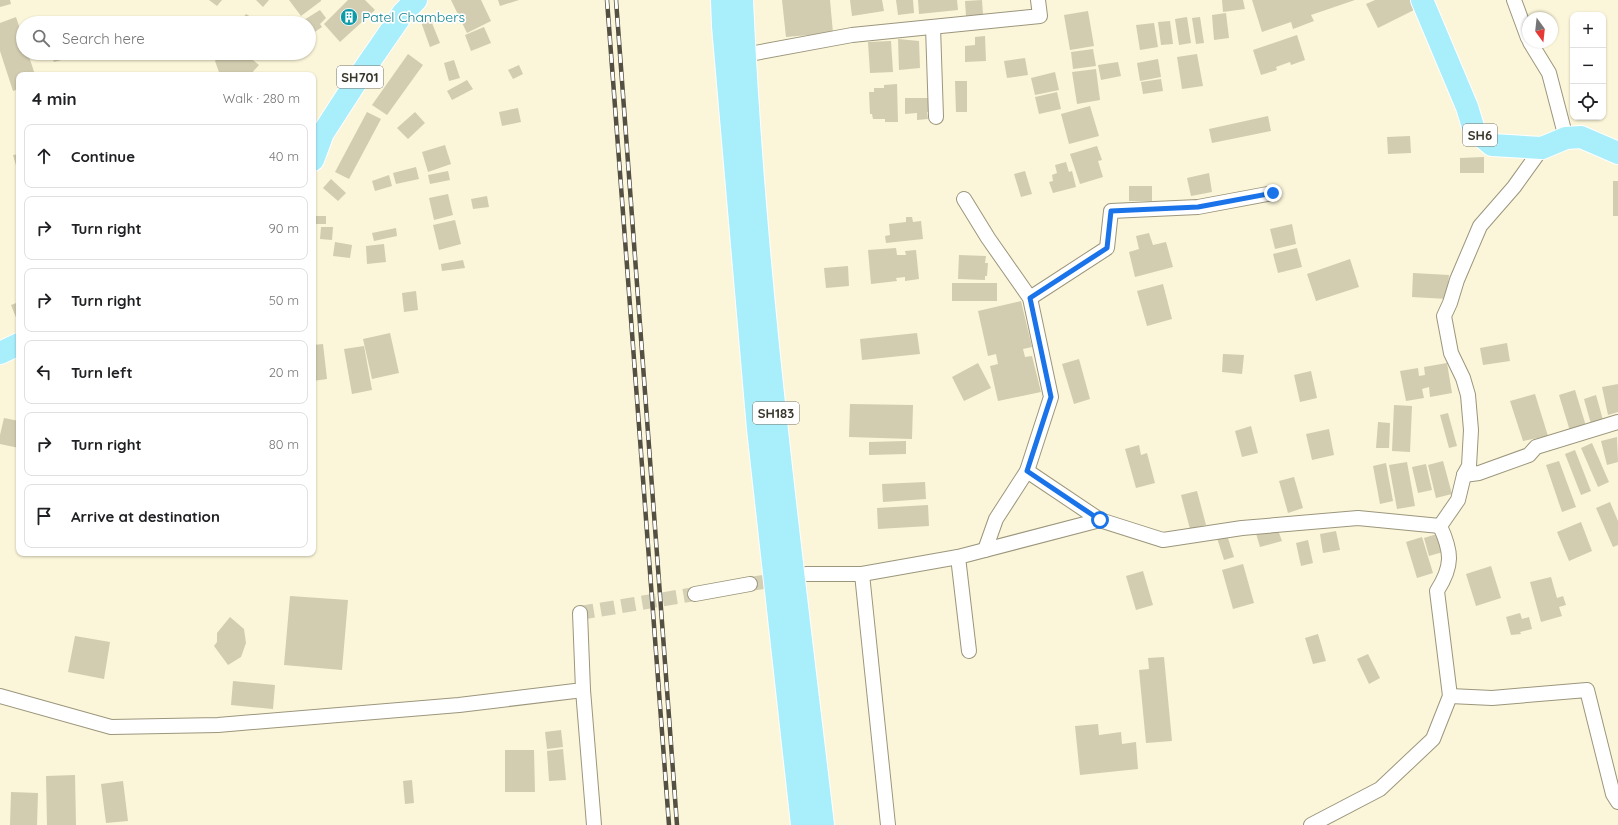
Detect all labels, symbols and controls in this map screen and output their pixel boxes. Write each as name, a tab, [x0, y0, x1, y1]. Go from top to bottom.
building icon: Patel Chambers	[339, 7, 359, 27]
place label: Patel Chambers	[362, 8, 465, 26]
north arrow	[1522, 12, 1558, 48]
map controls	[1570, 12, 1606, 120]
button: +	[1570, 12, 1606, 48]
search box	[16, 16, 316, 60]
icon: search	[30, 27, 52, 49]
text: Search here	[62, 29, 145, 48]
button: −	[1570, 48, 1606, 84]
road number: SH701	[337, 66, 383, 88]
button: locate	[1570, 84, 1606, 120]
text: 4 min	[32, 88, 77, 109]
text: Walk · 280 m	[223, 90, 300, 106]
road number: SH6	[1463, 124, 1497, 146]
icon: ahead	[33, 145, 55, 167]
text: Continue	[71, 147, 135, 166]
text: 40 m	[269, 148, 299, 164]
route end	[1264, 184, 1282, 202]
icon: right	[33, 217, 55, 239]
text: Turn right	[71, 219, 142, 238]
text: 90 m	[269, 220, 299, 236]
icon: right	[33, 289, 55, 311]
text: Turn right	[71, 291, 142, 310]
text: 50 m	[269, 292, 299, 308]
icon: left	[33, 361, 55, 383]
text: Turn left	[71, 363, 133, 382]
text: 20 m	[269, 364, 299, 380]
road number: SH183	[753, 402, 799, 424]
icon: right	[33, 433, 55, 455]
text: Turn right	[71, 435, 142, 454]
text: 80 m	[269, 436, 299, 452]
icon: arrive	[33, 505, 55, 527]
text: Arrive at destination	[71, 507, 220, 526]
route start	[1091, 511, 1109, 529]

